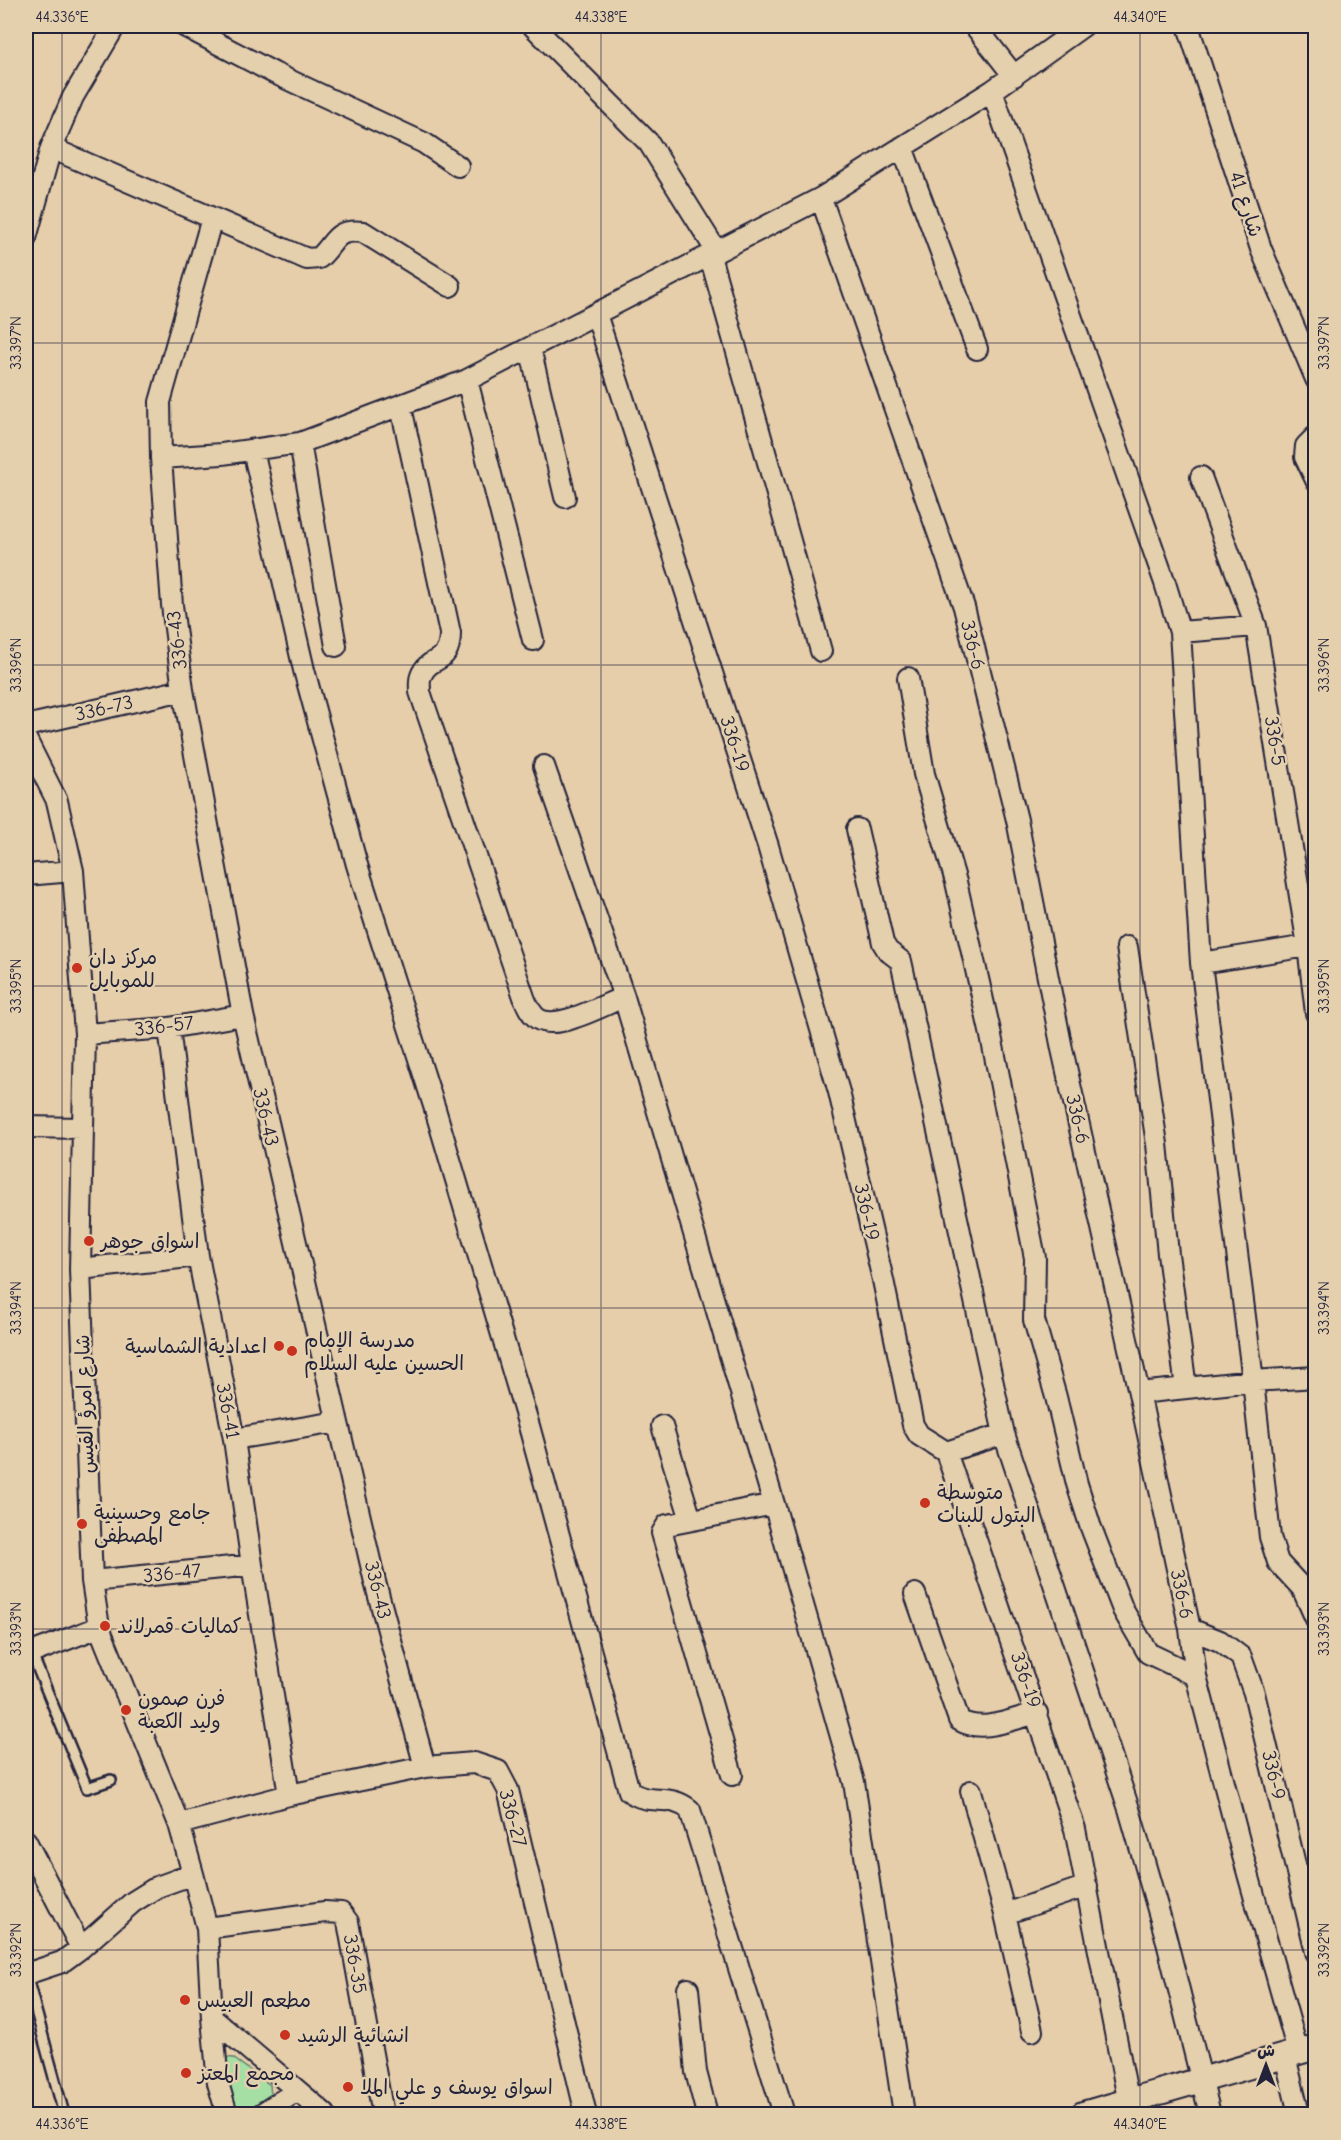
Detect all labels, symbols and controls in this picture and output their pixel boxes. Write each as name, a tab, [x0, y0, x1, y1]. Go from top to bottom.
text: 44.336°E	[36, 8, 88, 26]
text: 44.338°E	[575, 8, 627, 26]
text: 44.340°E	[1113, 8, 1167, 26]
street label: شارع 41	[1223, 168, 1267, 240]
text: 33.397°N	[7, 316, 25, 370]
text: 33.397°N	[1315, 316, 1333, 370]
street label: 336-43	[162, 609, 192, 671]
street label: 336-6	[956, 618, 990, 672]
text: 33.396°N	[7, 638, 25, 692]
text: 33.396°N	[1315, 638, 1333, 692]
street label: 336-73	[73, 690, 135, 726]
street label: 336-19	[715, 713, 755, 775]
street label: 336-5	[1260, 715, 1290, 767]
place label: مركز دان للموبايل	[89, 946, 157, 993]
text: 33.395°N	[7, 959, 25, 1013]
text: 33.395°N	[1315, 959, 1333, 1013]
marker: مركز دان للموبايل	[70, 961, 84, 975]
street label: 336-57	[133, 1011, 195, 1041]
street label: 336-43	[248, 1086, 284, 1148]
street label: 336-6	[1061, 1092, 1095, 1146]
street label: 336-19	[849, 1181, 885, 1243]
place label: اسواق جوهر	[99, 1230, 200, 1253]
marker: اسواق جوهر	[82, 1234, 96, 1248]
text: 33.394°N	[7, 1281, 25, 1335]
text: 33.394°N	[1315, 1281, 1333, 1335]
place label: مدرسة الإمام الحسين عليه السلام	[304, 1329, 464, 1378]
street label: شارع امرؤ القيس	[71, 1334, 101, 1474]
place label: اعدادية الشماسية	[125, 1335, 267, 1358]
marker: اعدادية الشماسية	[272, 1339, 286, 1353]
marker: مدرسة الإمام الحسين عليه السلام	[285, 1344, 299, 1358]
street label: 336-41	[211, 1381, 245, 1441]
place label: متوسطة البتول للبنات	[937, 1481, 1036, 1528]
marker: متوسطة البتول للبنات	[918, 1496, 932, 1510]
place label: جامع وحسينية المصطفى	[94, 1501, 211, 1548]
marker: جامع وحسينية المصطفى	[75, 1517, 89, 1531]
street label: 336-47	[142, 1558, 203, 1587]
street label: 336-43	[360, 1559, 396, 1621]
street label: 336-6	[1166, 1567, 1198, 1621]
text: 33.393°N	[7, 1602, 25, 1656]
text: 33.393°N	[1315, 1602, 1333, 1656]
place label: كماليات قمرلاند	[117, 1615, 242, 1638]
marker: كماليات قمرلاند	[98, 1619, 112, 1633]
street label: 336-19	[1006, 1649, 1046, 1711]
place label: فرن صمون وليد الكعبة	[138, 1687, 225, 1733]
marker: فرن صمون وليد الكعبة	[119, 1703, 133, 1717]
street label: 336-9	[1257, 1748, 1291, 1802]
street label: 336-27	[494, 1787, 532, 1850]
text: 33.392°N	[7, 1923, 25, 1977]
text: 33.392°N	[1315, 1923, 1333, 1977]
street label: 336-35	[338, 1932, 372, 1996]
place label: مطعم العبيس	[197, 1989, 311, 2015]
marker: مطعم العبيس	[178, 1993, 192, 2007]
place label: انشائية الرشيد	[297, 2024, 409, 2047]
marker: انشائية الرشيد	[278, 2028, 292, 2042]
north arrow	[1236, 2035, 1296, 2095]
text: ش	[1257, 2042, 1275, 2060]
place label: مجمع المعتز	[196, 2062, 295, 2088]
marker: مجمع المعتز	[179, 2066, 193, 2080]
place label: اسواق يوسف و علي الملا	[360, 2076, 553, 2105]
marker: اسواق يوسف و علي الملا	[341, 2080, 355, 2094]
text: 44.336°E	[36, 2115, 88, 2133]
text: 44.338°E	[575, 2115, 627, 2133]
text: 44.340°E	[1113, 2115, 1167, 2133]

